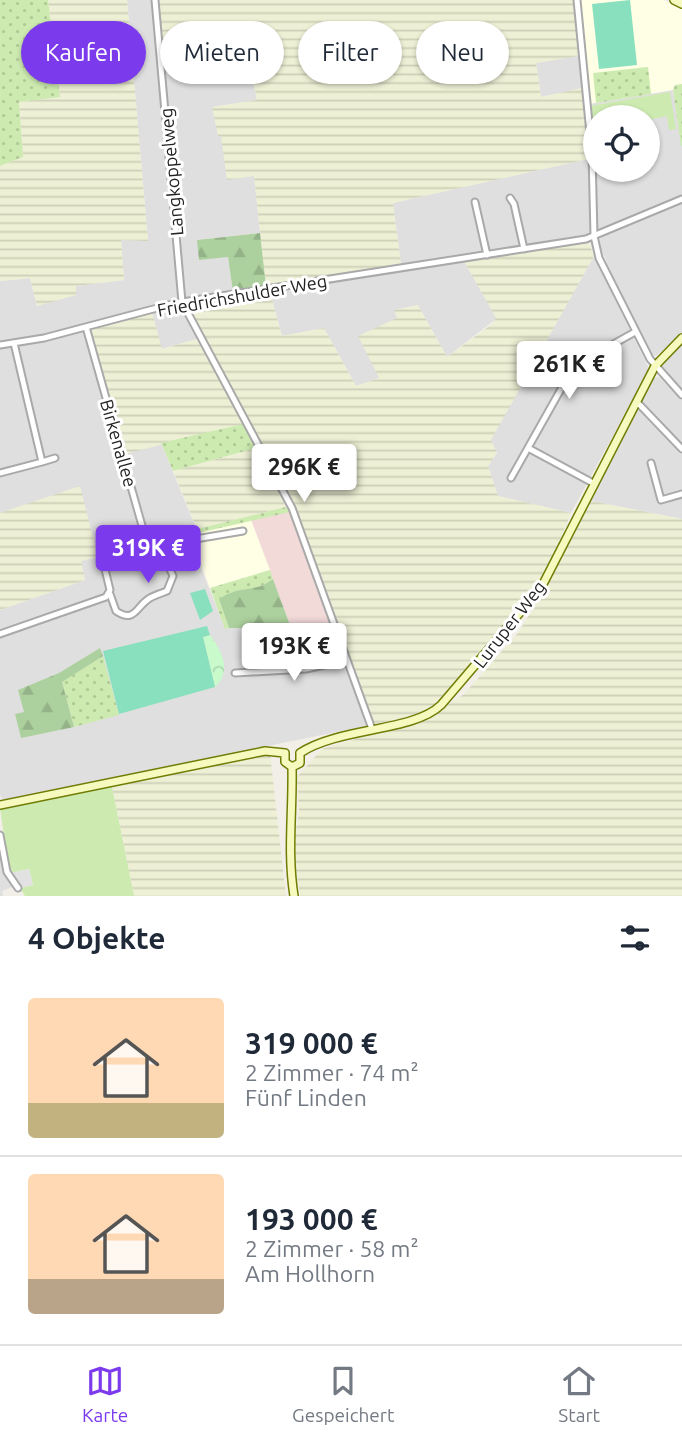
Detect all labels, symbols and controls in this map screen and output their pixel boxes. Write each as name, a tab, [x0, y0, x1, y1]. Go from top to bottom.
chip: Kaufen	[21, 21, 146, 84]
chip: Mieten	[160, 21, 284, 84]
chip: Filter	[298, 21, 402, 84]
chip: Neu	[416, 21, 509, 84]
map controls	[583, 105, 660, 182]
button: locate	[583, 105, 660, 182]
street label: Langkoppelweg	[155, 107, 187, 237]
street label: Friedrichshulder Weg	[156, 270, 328, 320]
pin: 261K €	[512, 342, 626, 401]
text: 261K €	[533, 351, 605, 376]
street label: Birkenallee	[97, 397, 141, 489]
pin: 296K €	[247, 444, 361, 504]
text: 296K €	[268, 454, 340, 479]
pin: 319K €	[91, 526, 205, 585]
text: 319K €	[112, 535, 184, 560]
street label: Luruper Weg	[469, 577, 549, 671]
pin: 193K €	[237, 624, 351, 683]
text: 193K €	[258, 633, 330, 658]
icon: filters	[616, 919, 654, 957]
text: 4 Objekte	[28, 921, 166, 955]
icon: home	[84, 1026, 168, 1110]
text: 319 000 €	[245, 1026, 378, 1060]
text: 2 Zimmer · 74 m²	[245, 1060, 419, 1085]
text: Fünf Linden	[245, 1085, 367, 1110]
icon: home	[84, 1202, 168, 1286]
text: 193 000 €	[245, 1202, 378, 1236]
text: 2 Zimmer · 58 m²	[245, 1236, 419, 1261]
text: Am Hollhorn	[245, 1261, 375, 1286]
tab: Karte	[82, 1362, 128, 1426]
tab: Gespeichert	[292, 1362, 394, 1426]
tab: Start	[558, 1362, 600, 1426]

